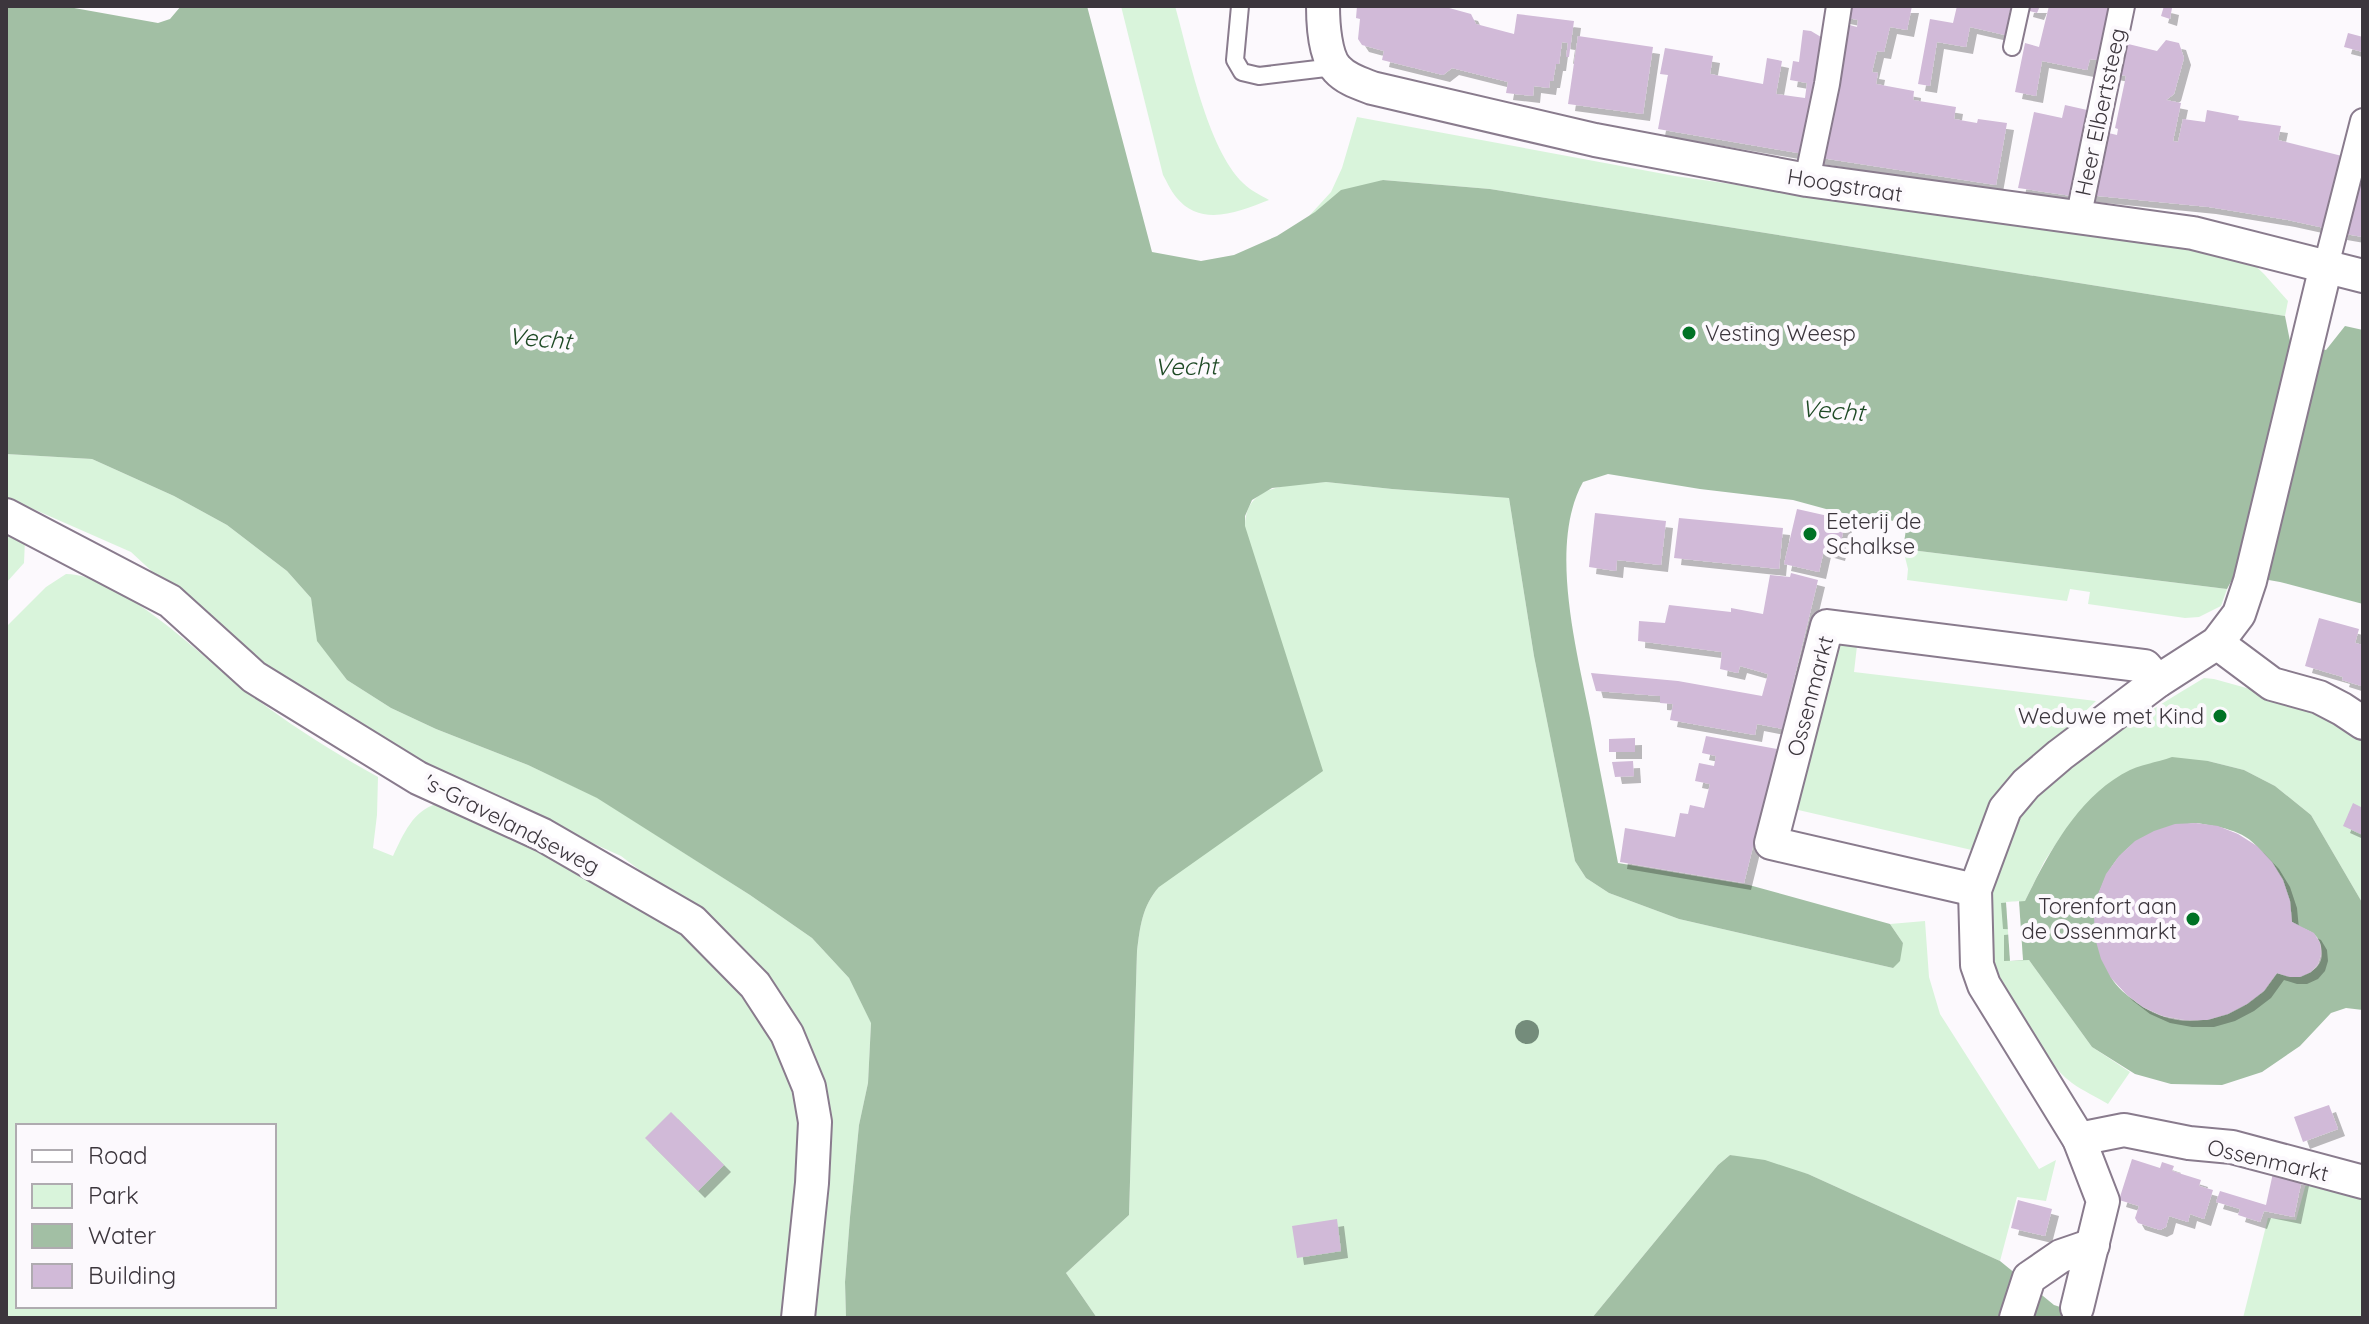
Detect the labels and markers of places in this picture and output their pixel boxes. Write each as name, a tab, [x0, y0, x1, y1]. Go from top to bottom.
place label: Vesting Weesp	[1705, 319, 1856, 347]
marker: Vesting Weesp	[1680, 324, 1698, 342]
place label: Eeterij de Schalkse	[1826, 507, 1921, 560]
marker: Eeterij de Schalkse	[1801, 525, 1819, 543]
place label: Weduwe met Kind	[2018, 702, 2204, 730]
marker: Weduwe met Kind	[2211, 707, 2229, 725]
place label: Torenfort aan de Ossenmarkt	[2022, 892, 2177, 945]
marker: Torenfort aan de Ossenmarkt	[2184, 910, 2202, 928]

